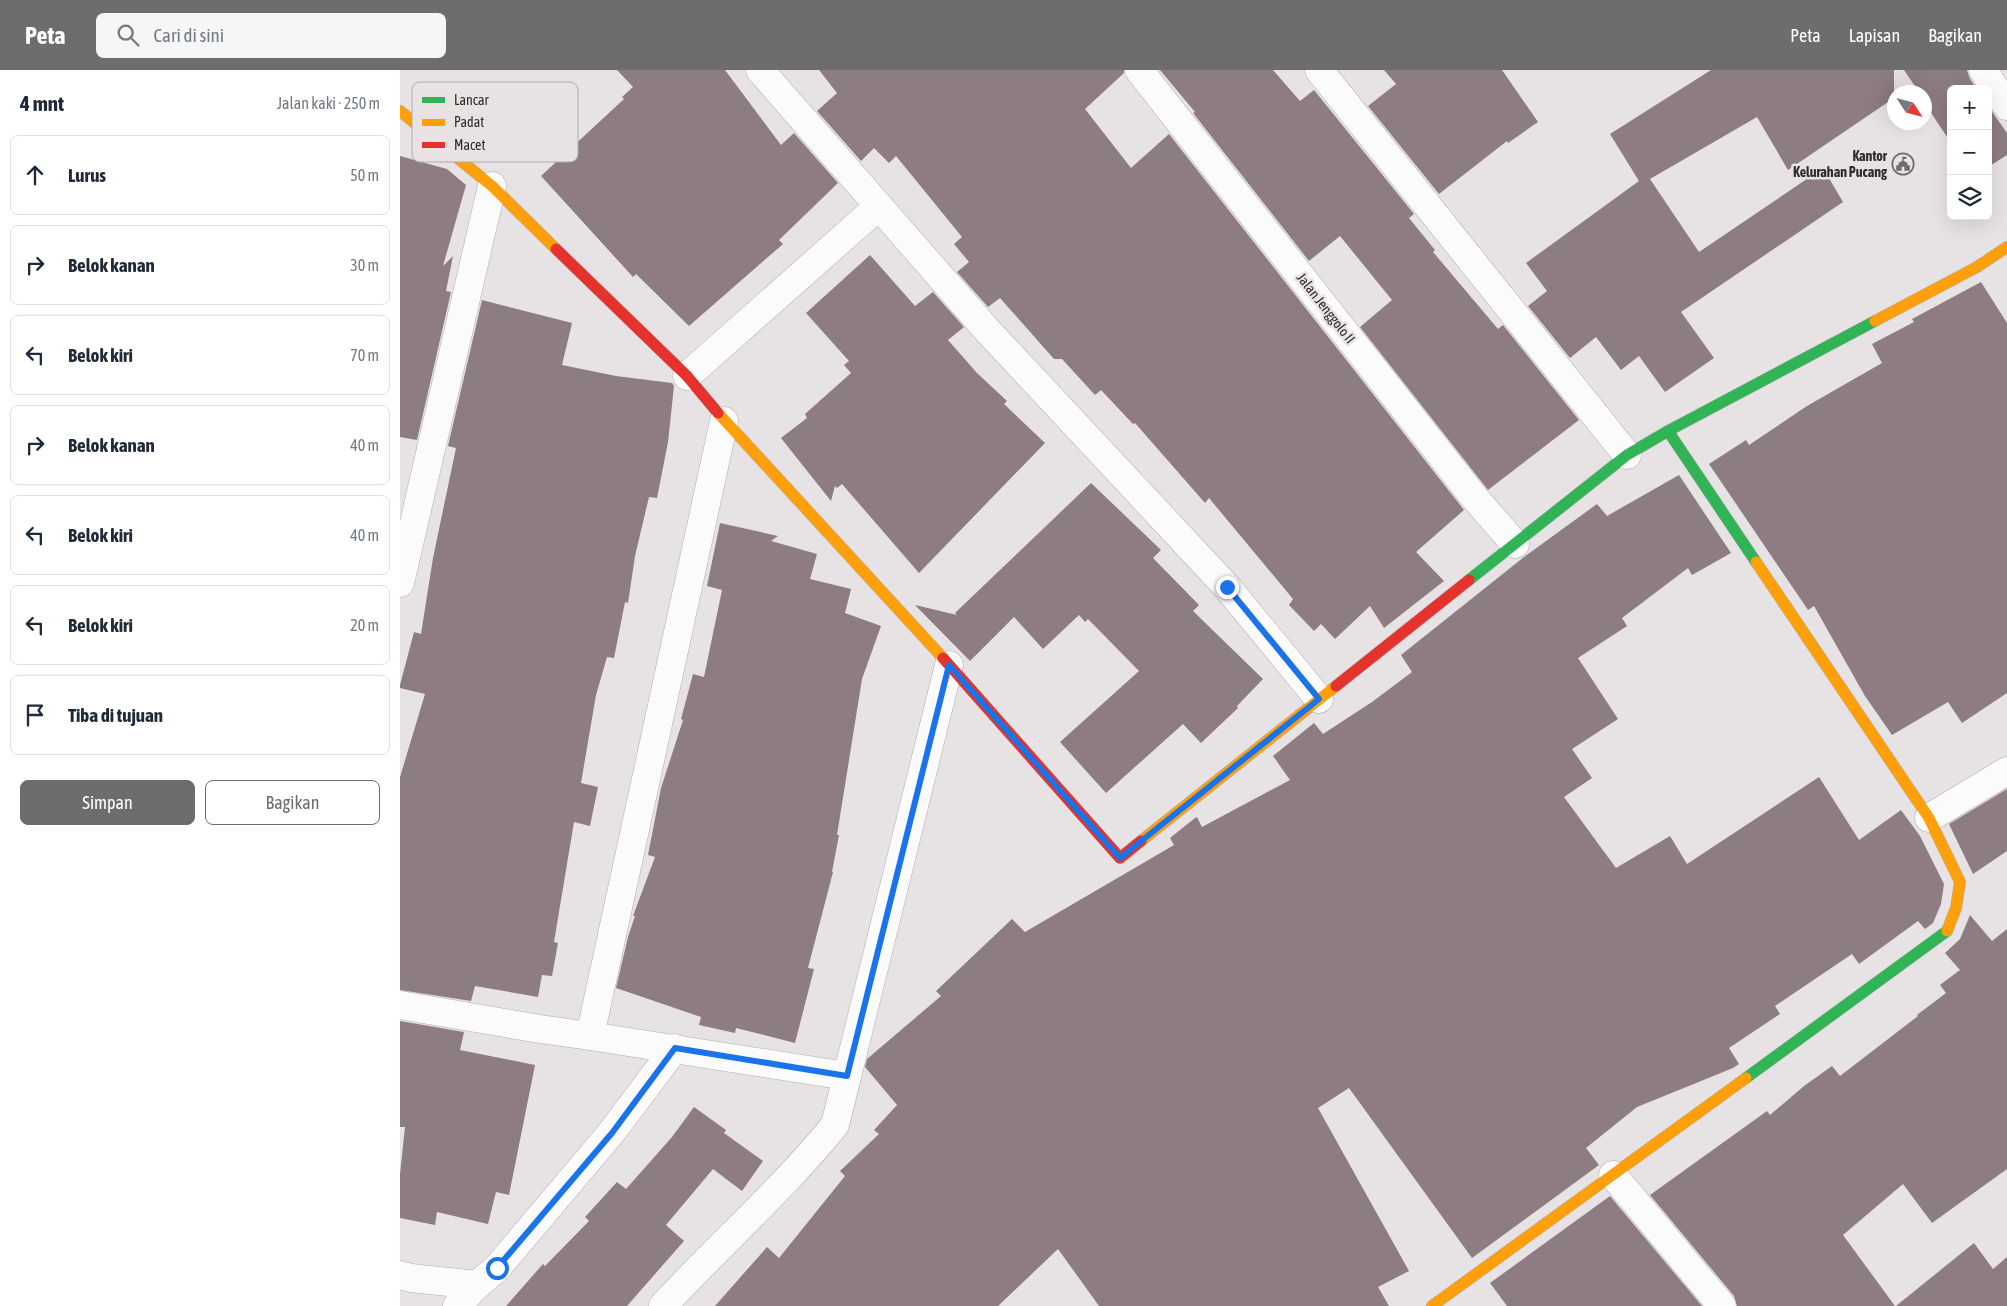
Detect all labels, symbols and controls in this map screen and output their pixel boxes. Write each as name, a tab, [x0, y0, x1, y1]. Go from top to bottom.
search box	[96, 13, 446, 58]
icon: search	[114, 21, 142, 49]
text: Peta	[25, 22, 66, 49]
text: Cari di sini	[154, 24, 224, 46]
text: Peta	[1790, 25, 1821, 46]
text: Lapisan	[1849, 25, 1900, 46]
text: Bagikan	[1928, 25, 1982, 46]
legend	[412, 82, 578, 162]
north arrow	[1887, 85, 1932, 130]
map controls	[1947, 85, 1992, 220]
button: +	[1947, 85, 1992, 130]
text: 4 mnt	[20, 91, 64, 115]
text: Lancar	[454, 92, 489, 108]
text: Jalan kaki · 250 m	[277, 94, 380, 112]
text: Padat	[454, 114, 484, 130]
button: −	[1947, 130, 1992, 175]
text: Macet	[454, 137, 485, 153]
place label: Kantor Kelurahan Pucang	[1793, 148, 1888, 180]
public building icon: Kantor Kelurahan Pucang	[1891, 152, 1915, 176]
icon: ahead	[21, 161, 49, 189]
text: Lurus	[68, 164, 106, 186]
text: 50 m	[350, 166, 379, 184]
button: layers	[1947, 175, 1992, 220]
icon: right	[21, 251, 49, 279]
text: Belok kanan	[68, 254, 155, 276]
text: 30 m	[350, 256, 379, 274]
street label: Jalan Jenggolo II	[1294, 270, 1358, 346]
icon: left	[21, 341, 49, 369]
text: Belok kiri	[68, 344, 133, 366]
text: 70 m	[350, 346, 379, 364]
icon: right	[21, 431, 49, 459]
text: Belok kanan	[68, 434, 155, 456]
text: 40 m	[350, 436, 379, 454]
icon: left	[21, 521, 49, 549]
text: Belok kiri	[68, 524, 133, 546]
text: 40 m	[350, 526, 379, 544]
route end	[1216, 576, 1239, 599]
icon: left	[21, 611, 49, 639]
text: Belok kiri	[68, 614, 133, 636]
text: 20 m	[350, 616, 379, 634]
icon: arrive	[21, 701, 49, 729]
text: Tiba di tujuan	[68, 704, 163, 726]
button: Simpan	[20, 780, 195, 825]
button: Bagikan	[205, 780, 380, 825]
route start	[486, 1257, 509, 1280]

